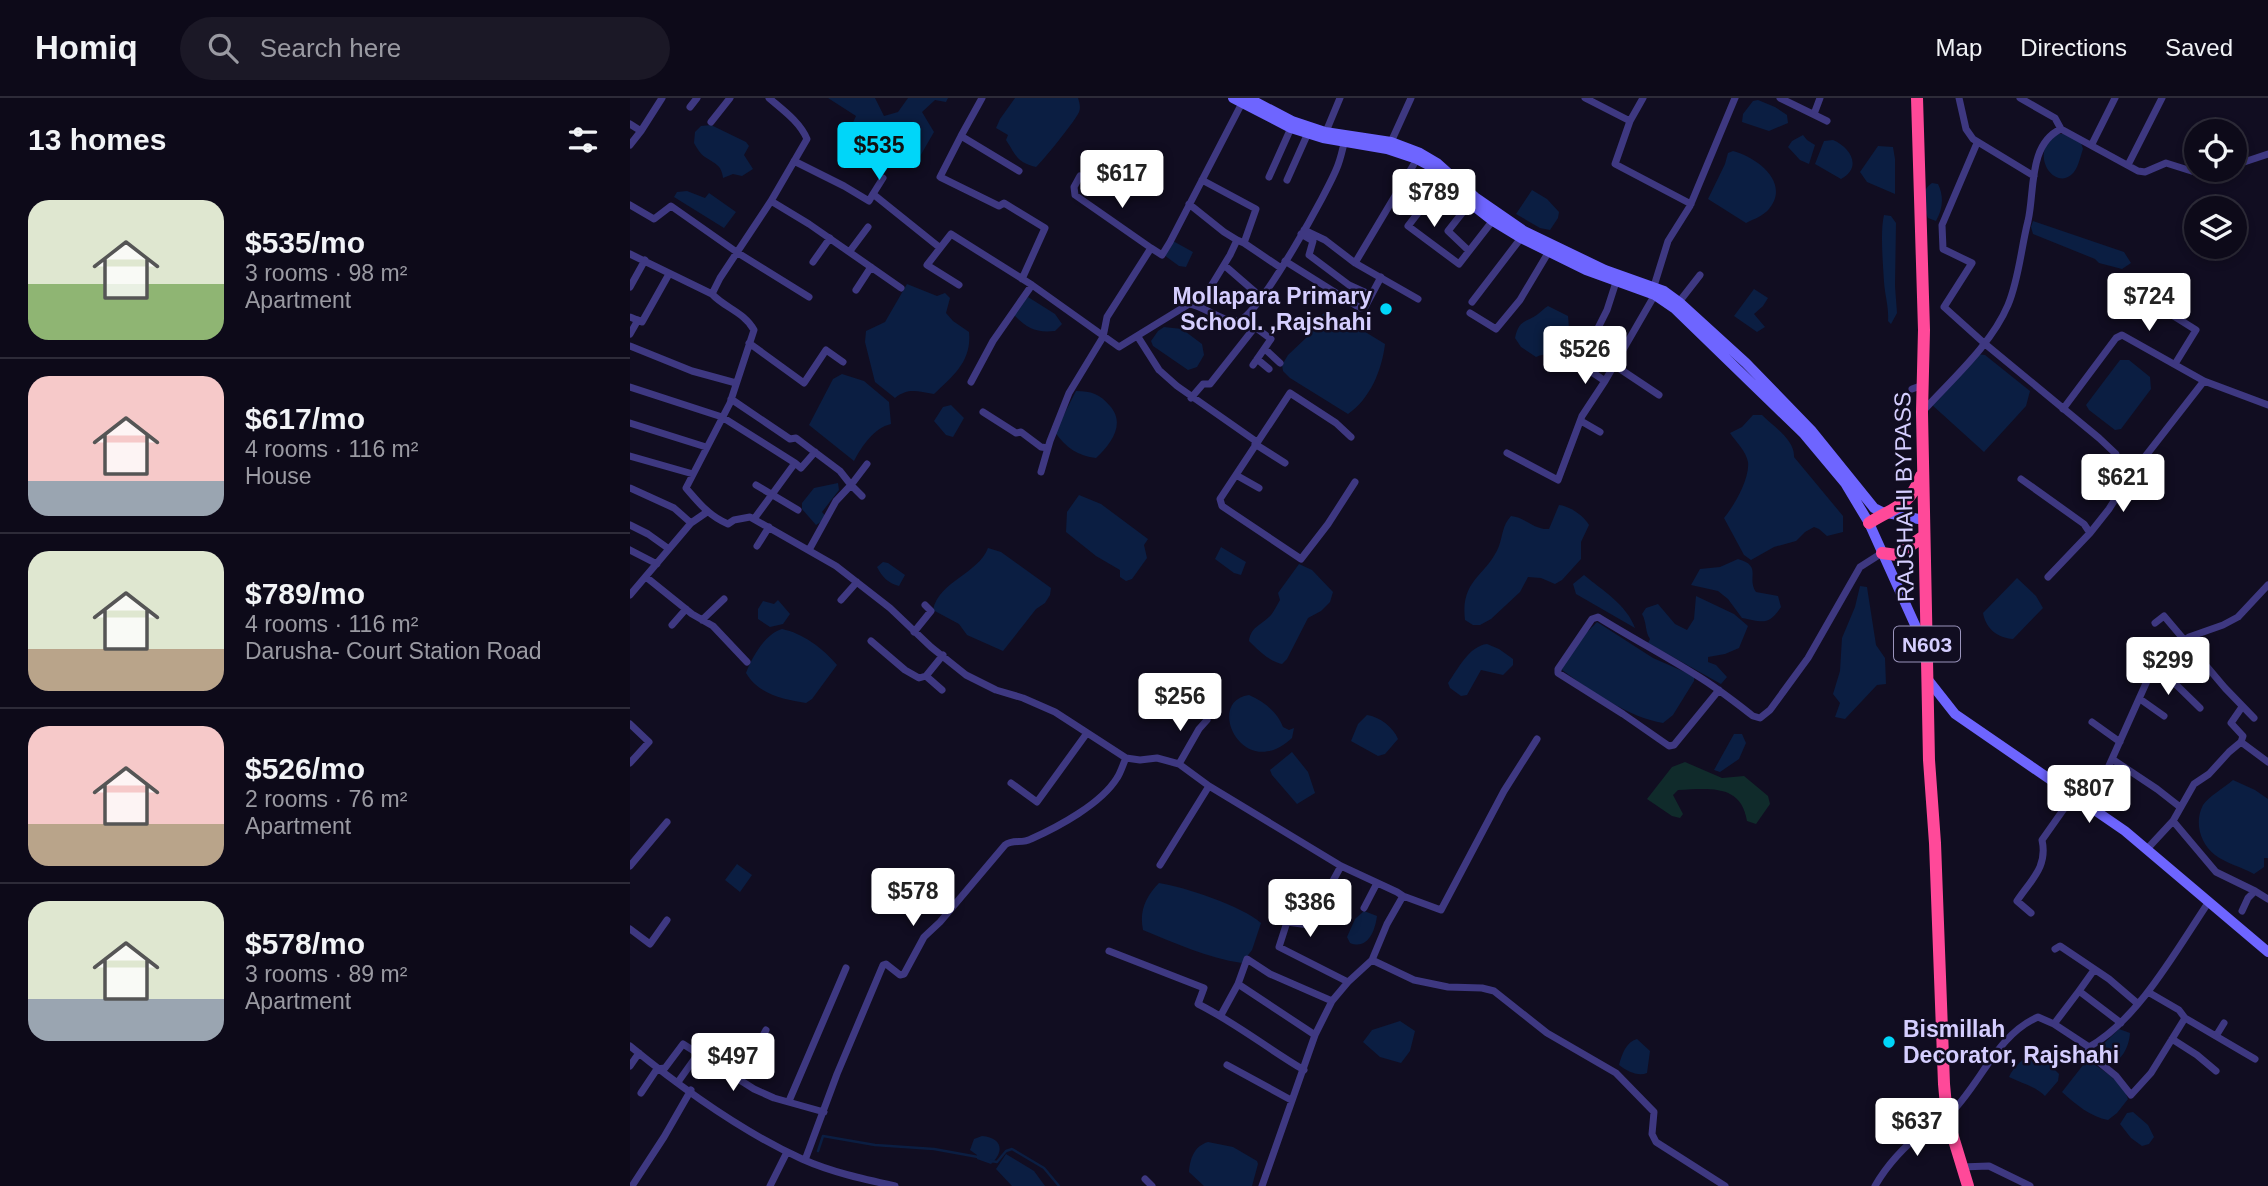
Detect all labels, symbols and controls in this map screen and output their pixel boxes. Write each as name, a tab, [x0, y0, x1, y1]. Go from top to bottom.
search box	[180, 17, 670, 80]
text: Homiq	[35, 29, 138, 66]
icon: search	[204, 29, 242, 67]
text: Search here	[260, 33, 401, 63]
text: Map	[1936, 34, 1982, 61]
text: Directions	[2020, 34, 2127, 61]
text: Saved	[2165, 34, 2233, 61]
map controls	[2184, 119, 2247, 259]
button: locate	[2184, 119, 2247, 182]
icon: filters	[564, 121, 602, 159]
pin: $535	[838, 122, 920, 182]
text: 13 homes	[28, 123, 166, 156]
text: $535	[853, 132, 905, 158]
pin: $617	[1081, 150, 1163, 210]
text: $617	[1096, 160, 1148, 186]
pin: $789	[1393, 170, 1475, 229]
text: $789	[1408, 179, 1460, 205]
button: layers	[2184, 196, 2247, 259]
text: $535/mo	[245, 226, 365, 259]
icon: home	[84, 228, 168, 312]
text: 3 rooms · 98 m²	[245, 260, 407, 286]
pin: $724	[2108, 274, 2190, 333]
place label: Mollapara Primary School. ,Rajshahi	[1173, 283, 1372, 335]
text: $724	[2123, 283, 2175, 309]
text: Apartment	[245, 287, 351, 313]
marker: Mollapara Primary School. ,Rajshahi	[1378, 301, 1394, 317]
pin: $526	[1544, 327, 1626, 386]
text: $526	[1559, 336, 1611, 362]
street label: RAJSHAHI BYPASS	[1889, 392, 1919, 602]
text: $617/mo	[245, 402, 365, 435]
icon: home	[84, 404, 168, 488]
text: 4 rooms · 116 m²	[245, 436, 418, 462]
pin: $621	[2082, 454, 2164, 514]
text: House	[245, 463, 311, 489]
text: $621	[2097, 464, 2149, 490]
text: $789/mo	[245, 577, 365, 610]
icon: home	[84, 579, 168, 663]
text: 4 rooms · 116 m²	[245, 611, 418, 637]
road number: N603	[1894, 626, 1960, 662]
text: Darusha- Court Station Road	[245, 638, 542, 664]
pin: $299	[2127, 638, 2209, 697]
text: $299	[2142, 647, 2194, 673]
pin: $256	[1139, 674, 1221, 733]
text: $256	[1154, 683, 1206, 709]
text: $526/mo	[245, 752, 365, 785]
icon: home	[84, 754, 168, 838]
pin: $807	[2048, 766, 2130, 825]
text: $807	[2063, 775, 2115, 801]
text: 2 rooms · 76 m²	[245, 786, 407, 812]
text: Apartment	[245, 813, 351, 839]
pin: $578	[872, 868, 954, 928]
text: $578	[887, 878, 939, 904]
pin: $386	[1269, 880, 1351, 939]
text: $386	[1284, 889, 1336, 915]
text: $578/mo	[245, 927, 365, 960]
icon: home	[84, 929, 168, 1013]
text: 3 rooms · 89 m²	[245, 961, 407, 987]
text: Apartment	[245, 988, 351, 1014]
place label: Bismillah Decorator, Rajshahi	[1903, 1016, 2119, 1068]
pin: $497	[692, 1034, 774, 1093]
marker: Bismillah Decorator, Rajshahi	[1881, 1034, 1897, 1050]
text: $497	[707, 1043, 759, 1069]
pin: $637	[1876, 1098, 1958, 1158]
text: $637	[1891, 1108, 1943, 1134]

